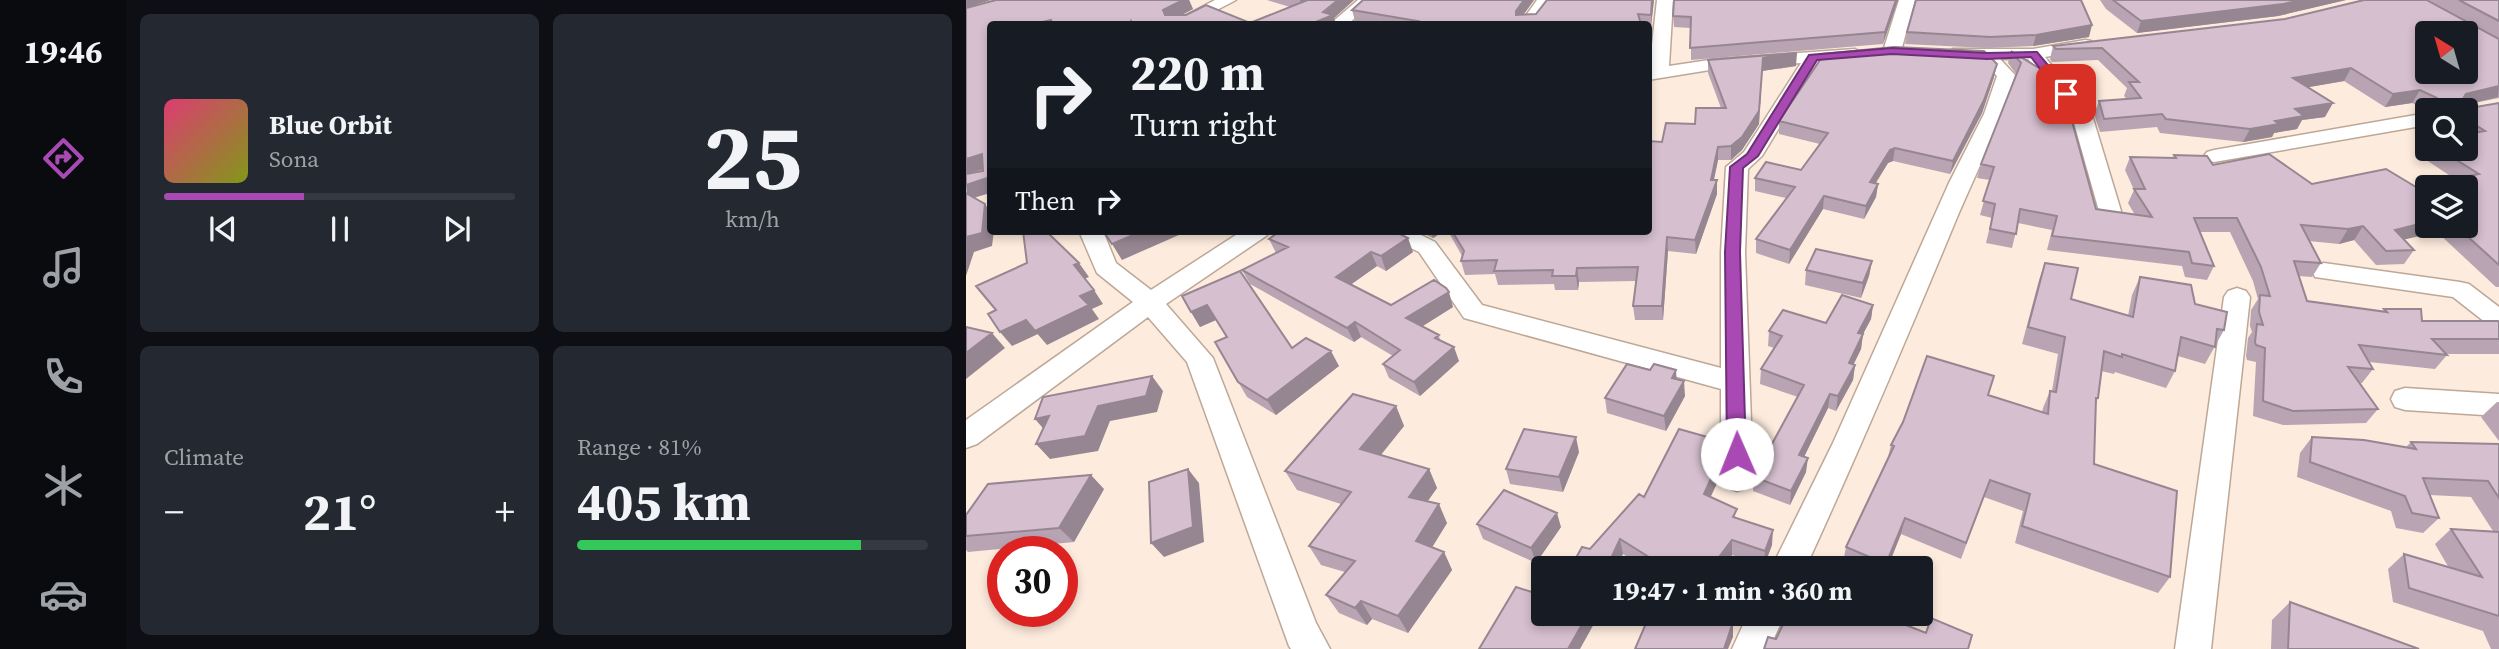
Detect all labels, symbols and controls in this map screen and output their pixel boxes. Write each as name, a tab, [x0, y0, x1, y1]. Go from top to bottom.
north arrow	[2415, 21, 2478, 84]
map controls	[2415, 21, 2478, 238]
text: 19:46	[24, 30, 102, 74]
text: 220 m	[1130, 39, 1265, 106]
icon: right	[1015, 49, 1106, 140]
pin	[2036, 64, 2096, 124]
icon: arrive	[2047, 75, 2085, 113]
text: 25	[703, 95, 802, 219]
button: search	[2415, 98, 2478, 161]
text: Turn right	[1130, 103, 1276, 147]
text: Blue Orbit	[269, 107, 392, 143]
icon: directions	[39, 134, 88, 183]
text: Sona	[269, 143, 319, 175]
button: layers	[2415, 175, 2478, 238]
icon: right	[1089, 182, 1127, 220]
text: Then	[1015, 183, 1075, 219]
text: km/h	[725, 203, 780, 235]
icon: previous	[204, 210, 242, 248]
icon: pause	[321, 210, 359, 248]
icon: next	[438, 210, 476, 248]
icon: music	[39, 243, 88, 292]
icon: phone	[39, 352, 88, 401]
position arrow	[1700, 417, 1774, 491]
text: Range · 81%	[577, 431, 702, 463]
text: Climate	[164, 441, 244, 473]
icon: climate	[39, 461, 88, 510]
text: 405 km	[577, 466, 751, 537]
text: 21°	[303, 476, 376, 547]
text: −	[164, 486, 184, 538]
text: +	[495, 486, 515, 538]
speed limit sign: 30	[987, 536, 1078, 627]
icon: car	[39, 570, 88, 619]
text: 19:47 · 1 min · 360 m	[1612, 573, 1852, 609]

